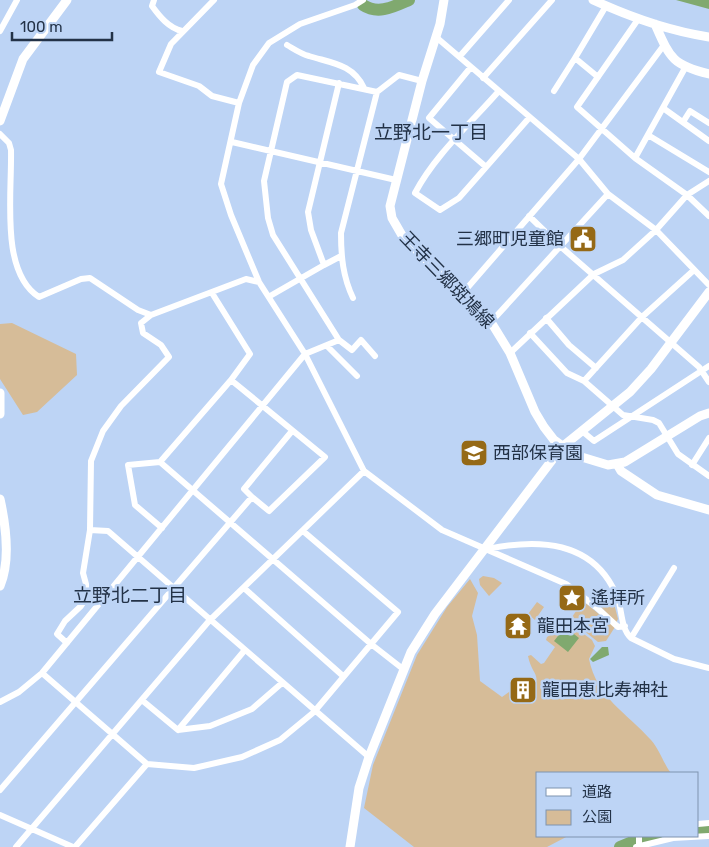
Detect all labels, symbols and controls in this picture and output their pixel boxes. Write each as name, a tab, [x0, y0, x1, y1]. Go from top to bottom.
scale bar	[12, 10, 112, 42]
text: 100 m	[20, 18, 62, 36]
district label: 立野北一丁目	[374, 121, 488, 144]
public building icon: 三郷町児童館	[568, 224, 598, 254]
street label: 王寺三郷斑鳩線	[395, 227, 499, 333]
place label: 三郷町児童館	[456, 228, 564, 250]
school or university icon: 西部保育園	[459, 438, 489, 468]
place label: 西部保育園	[493, 442, 583, 464]
place icon: 遙拝所	[557, 583, 587, 613]
district label: 立野北二丁目	[73, 584, 187, 607]
place label: 遙拝所	[591, 587, 645, 609]
temple icon: 龍田本宮	[503, 611, 533, 641]
place label: 龍田本宮	[537, 615, 609, 637]
building icon: 龍田恵比寿神社	[508, 675, 538, 705]
place label: 龍田恵比寿神社	[542, 679, 668, 701]
legend	[536, 772, 699, 837]
text: 道路	[582, 783, 612, 801]
text: 公園	[582, 808, 612, 826]

